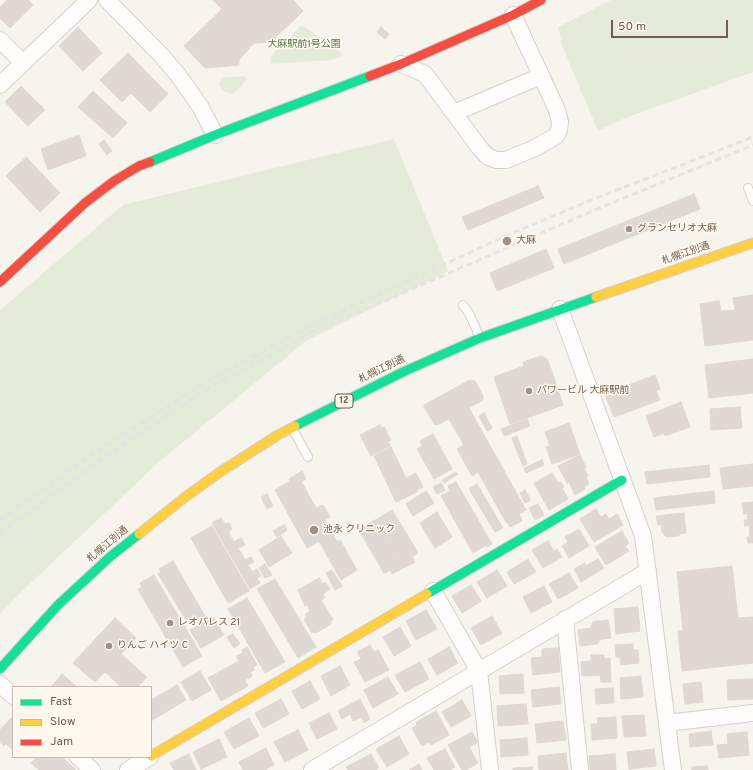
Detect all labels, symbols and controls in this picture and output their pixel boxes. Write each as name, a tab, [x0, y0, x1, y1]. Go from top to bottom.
scale bar	[613, 12, 730, 38]
text: 50 m	[618, 19, 646, 35]
park label: 大麻駅前1号公園	[267, 39, 341, 51]
place label: グランセリオ大麻	[637, 223, 717, 235]
marker: グランセリオ大麻	[624, 224, 634, 234]
marker: 大麻	[501, 235, 513, 247]
place label: 大麻	[516, 235, 536, 247]
street label: 札幌江別通	[660, 240, 712, 268]
street label: 札幌江別通	[357, 354, 407, 386]
place label: パワービル 大麻駅前	[537, 385, 629, 397]
marker: パワービル 大麻駅前	[524, 386, 534, 396]
road number: 12	[335, 394, 353, 408]
street label: 札幌江別通	[85, 524, 131, 566]
marker: 池永 クリニック	[308, 524, 320, 536]
place label: 池永 クリニック	[323, 524, 395, 536]
place label: レオパレス 21	[178, 617, 240, 629]
marker: レオパレス 21	[165, 618, 175, 628]
place label: りんご ハイツ C	[117, 640, 188, 652]
marker: りんご ハイツ C	[104, 641, 114, 651]
legend	[12, 686, 152, 758]
text: Fast	[50, 694, 72, 710]
text: Slow	[50, 714, 76, 730]
text: Jam	[50, 734, 73, 750]

